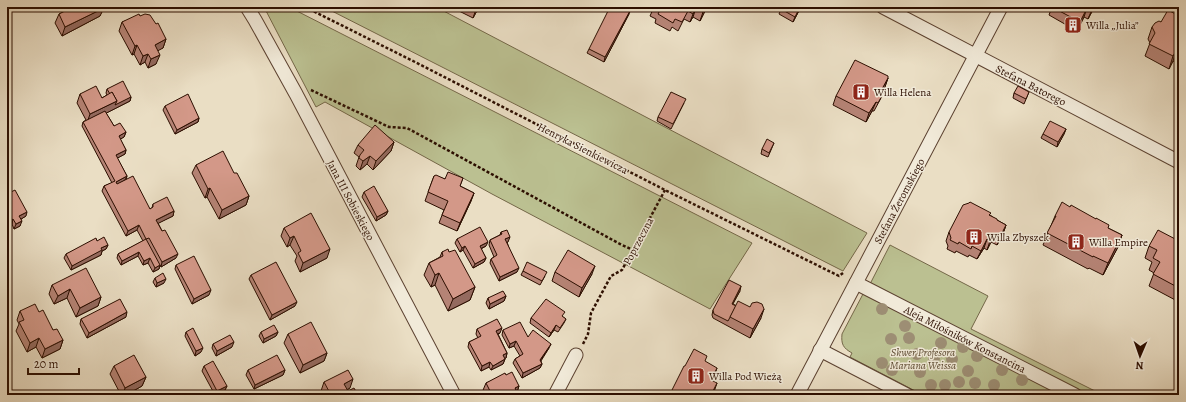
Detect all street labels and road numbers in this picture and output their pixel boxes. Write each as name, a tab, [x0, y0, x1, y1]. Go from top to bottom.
street label: Stefana Batorego	[993, 61, 1069, 110]
street label: Henryka Sienkiewicza	[535, 119, 631, 178]
street label: Stefana Żeromskiego	[871, 155, 929, 247]
street label: Jana III Sobieskiego	[323, 157, 378, 244]
street label: Poprzeczna	[620, 214, 658, 268]
street label: Aleja Miłośników Konstancina	[900, 302, 1029, 377]

